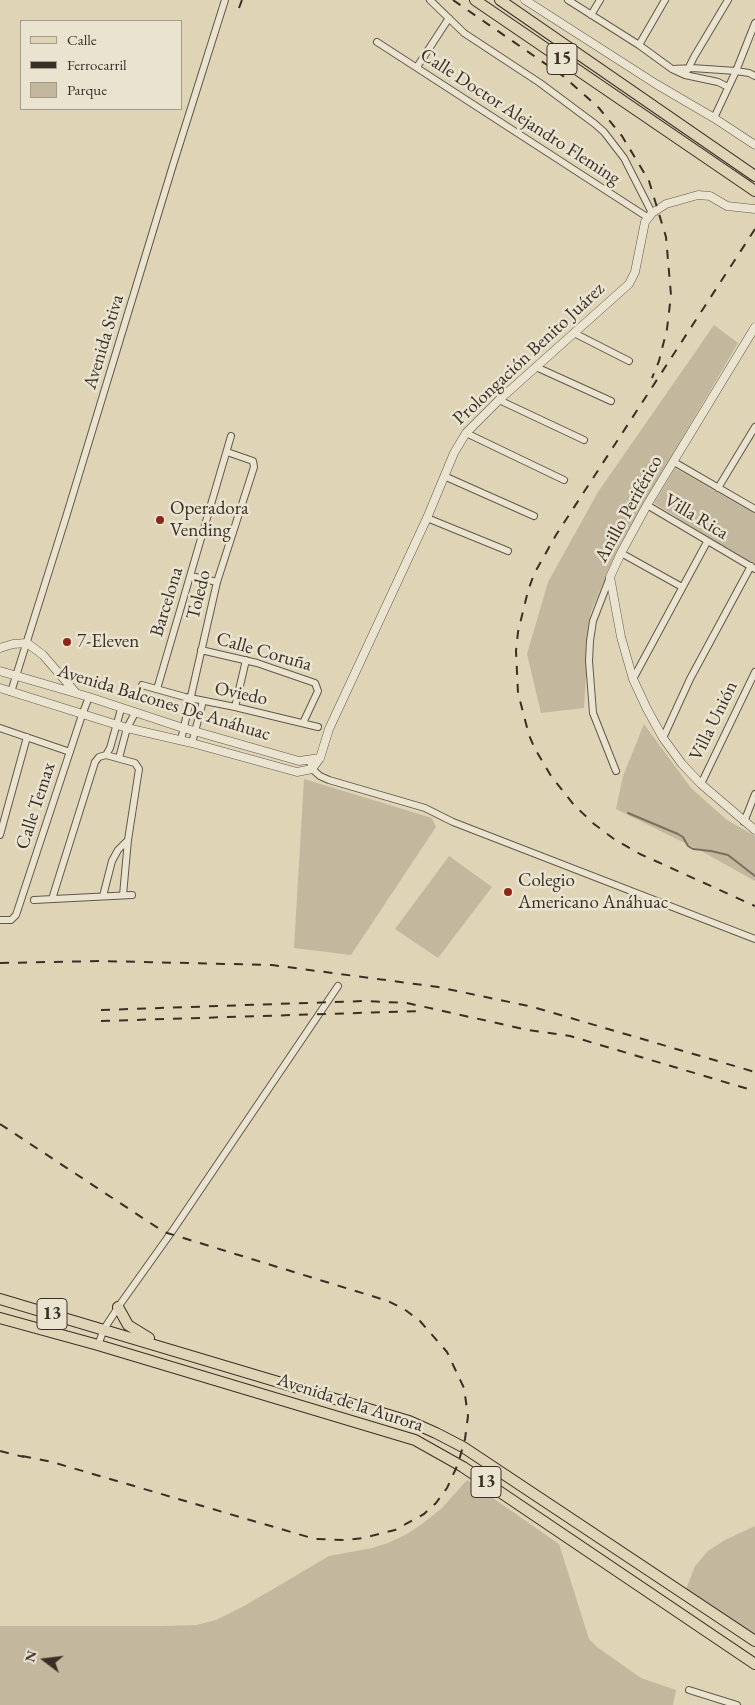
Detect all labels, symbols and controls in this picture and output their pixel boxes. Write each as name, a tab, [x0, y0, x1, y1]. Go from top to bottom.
legend	[20, 20, 182, 110]
text: Calle	[67, 30, 97, 49]
street label: Calle Doctor Alejandro Fleming	[416, 44, 624, 190]
road number: 15	[547, 44, 577, 74]
text: Ferrocarril	[67, 55, 127, 74]
text: Parque	[67, 80, 107, 99]
street label: Prolongación Benito Juárez	[449, 278, 609, 430]
street label: Avenida Stiva	[79, 292, 129, 392]
street label: Anillo Periférico	[590, 452, 668, 566]
street label: Villa Rica	[660, 489, 732, 545]
place label: Operadora Vending	[170, 498, 249, 542]
marker: Operadora Vending	[154, 514, 166, 526]
street label: Barcelona	[146, 565, 188, 639]
street label: Toledo	[182, 568, 216, 622]
street label: Calle Coruña	[214, 627, 314, 677]
place label: 7-Eleven	[77, 631, 139, 653]
marker: 7-Eleven	[61, 636, 73, 648]
street label: Avenida Balcones De Anáhuac	[55, 660, 273, 746]
street label: Oviedo	[212, 677, 270, 711]
street label: Villa Unión	[685, 677, 743, 765]
street label: Calle Temax	[11, 760, 61, 852]
place label: Colegio Americano Anáhuac	[518, 870, 668, 914]
marker: Colegio Americano Anáhuac	[502, 886, 514, 898]
road number: 13	[37, 1298, 67, 1330]
street label: Avenida de la Aurora	[274, 1369, 426, 1437]
road number: 13	[471, 1466, 501, 1498]
north arrow	[20, 1635, 70, 1685]
text: N	[20, 1648, 41, 1664]

